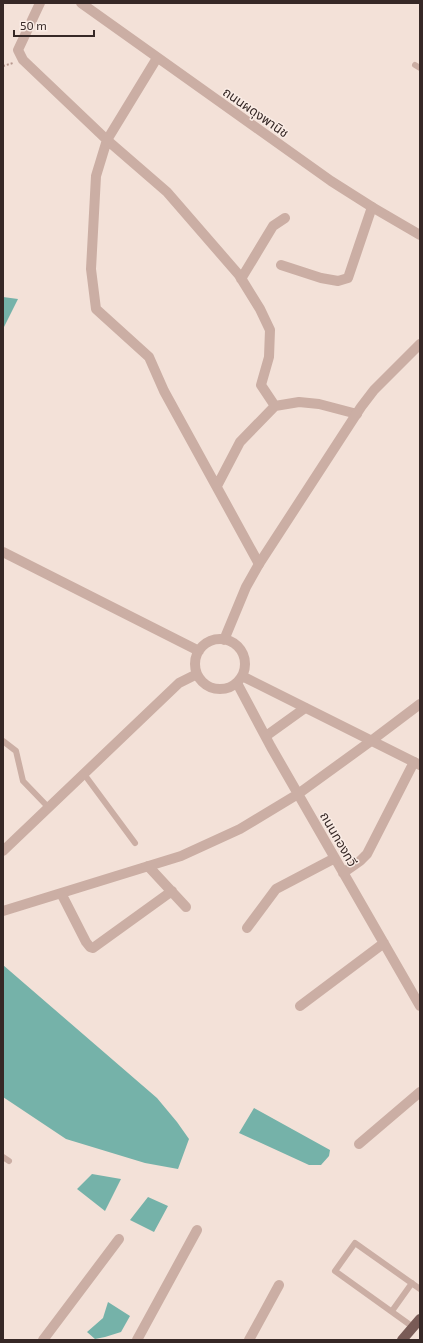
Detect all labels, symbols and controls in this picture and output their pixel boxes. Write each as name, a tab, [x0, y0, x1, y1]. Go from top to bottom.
scale bar	[14, 12, 94, 38]
text: 50 m	[20, 18, 47, 32]
street label: ถนนผดุงพานิช	[220, 83, 292, 141]
street label: ถนนทองทวี	[317, 809, 361, 869]

